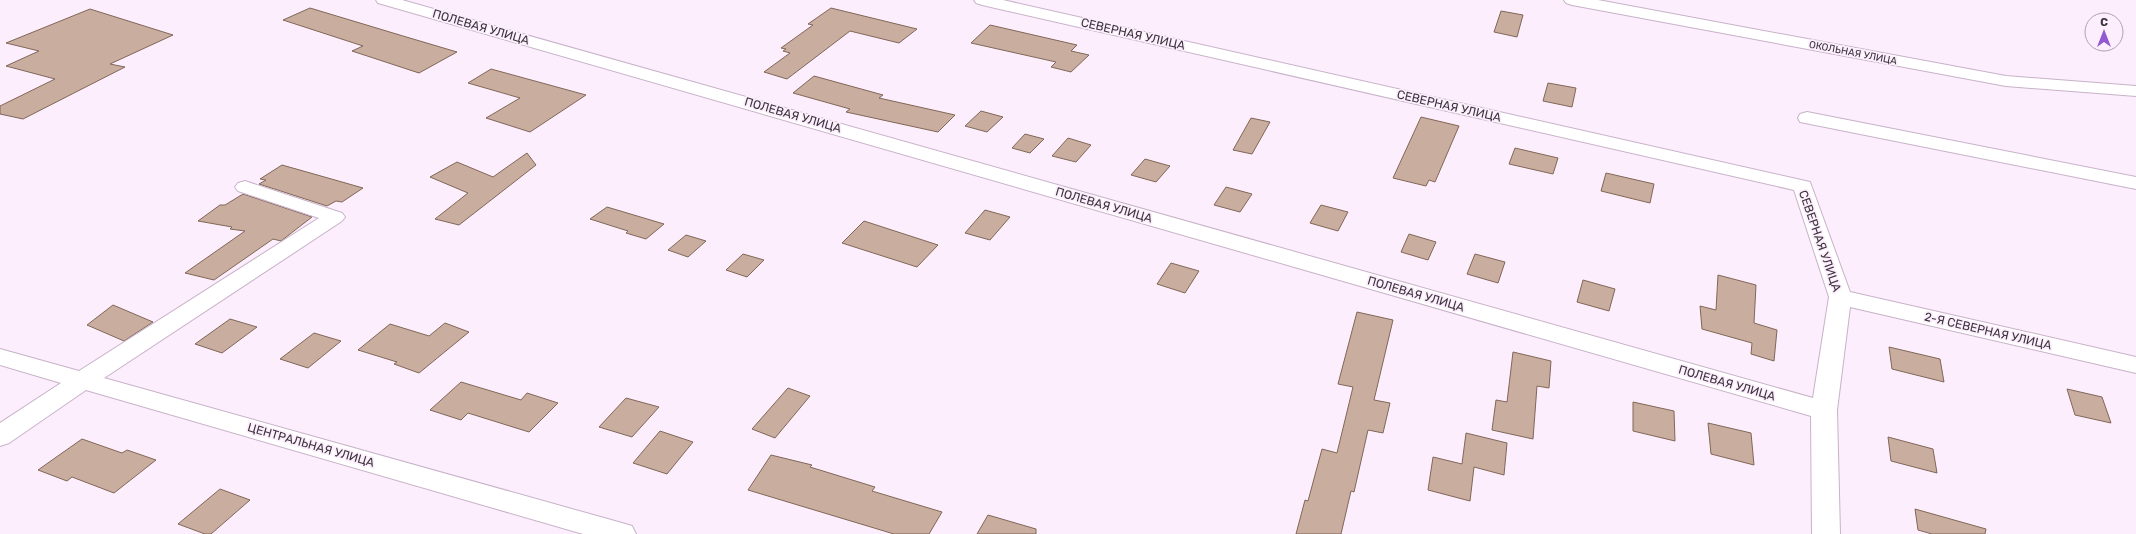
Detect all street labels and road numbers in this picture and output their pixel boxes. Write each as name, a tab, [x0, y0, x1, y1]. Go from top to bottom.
street label: ПОЛЕВАЯ УЛИЦА	[431, 6, 531, 48]
street label: СЕВЕРНАЯ УЛИЦА	[1079, 15, 1187, 53]
street label: ОКОЛЬНАЯ УЛИЦА	[1808, 39, 1898, 67]
street label: СЕВЕРНАЯ УЛИЦА	[1395, 87, 1503, 125]
street label: ПОЛЕВАЯ УЛИЦА	[743, 94, 843, 136]
street label: ПОЛЕВАЯ УЛИЦА	[1054, 184, 1154, 226]
street label: СЕВЕРНАЯ УЛИЦА	[1796, 188, 1844, 294]
street label: ПОЛЕВАЯ УЛИЦА	[1366, 273, 1466, 315]
street label: 2-Я СЕВЕРНАЯ УЛИЦА	[1923, 310, 2053, 352]
street label: ПОЛЕВАЯ УЛИЦА	[1677, 362, 1777, 404]
street label: ЦЕНТРАЛЬНАЯ УЛИЦА	[246, 420, 376, 470]

